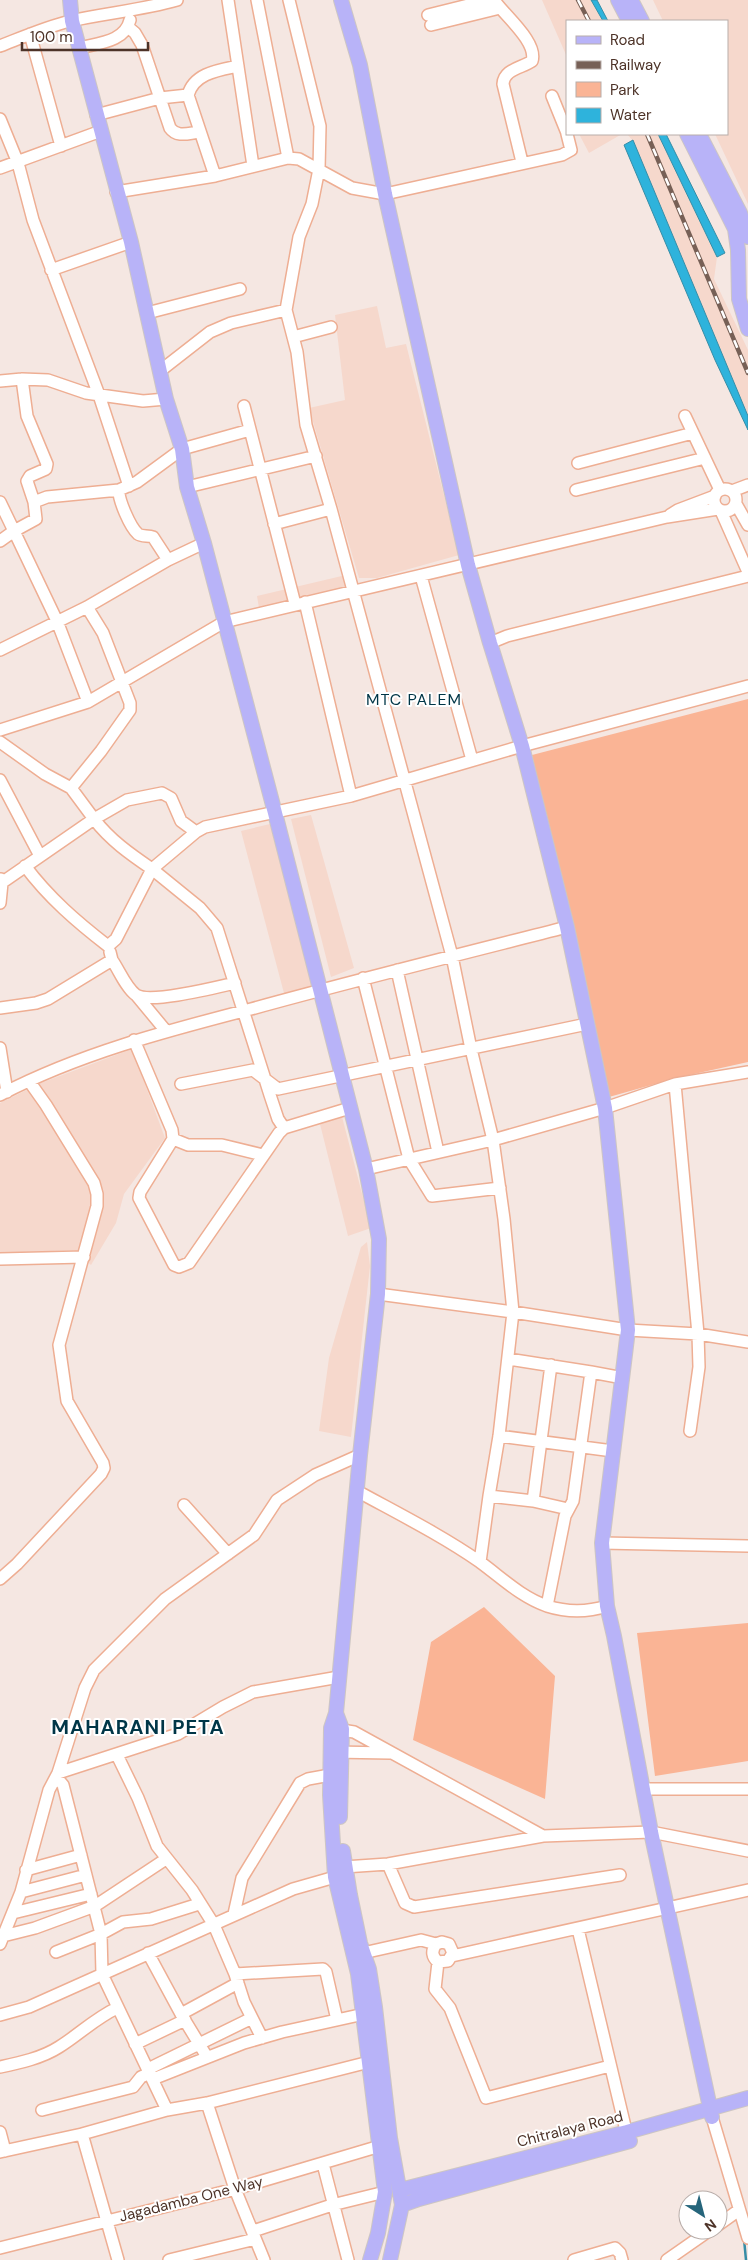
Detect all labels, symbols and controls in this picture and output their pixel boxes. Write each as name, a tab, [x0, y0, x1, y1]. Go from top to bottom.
scale bar	[22, 20, 149, 52]
legend	[566, 20, 728, 135]
text: 100 m	[30, 27, 73, 47]
text: Road	[610, 30, 645, 50]
text: Railway	[610, 55, 662, 75]
text: Park	[610, 80, 640, 100]
text: Water	[610, 105, 652, 125]
district label: MTC PALEM	[366, 689, 462, 710]
district label: MAHARANI PETA	[51, 1714, 225, 1740]
street label: Chitralaya Road	[515, 2106, 625, 2152]
street label: Jagadamba One Way	[117, 2171, 266, 2227]
north arrow	[678, 2190, 728, 2240]
text: N	[701, 2215, 720, 2236]

